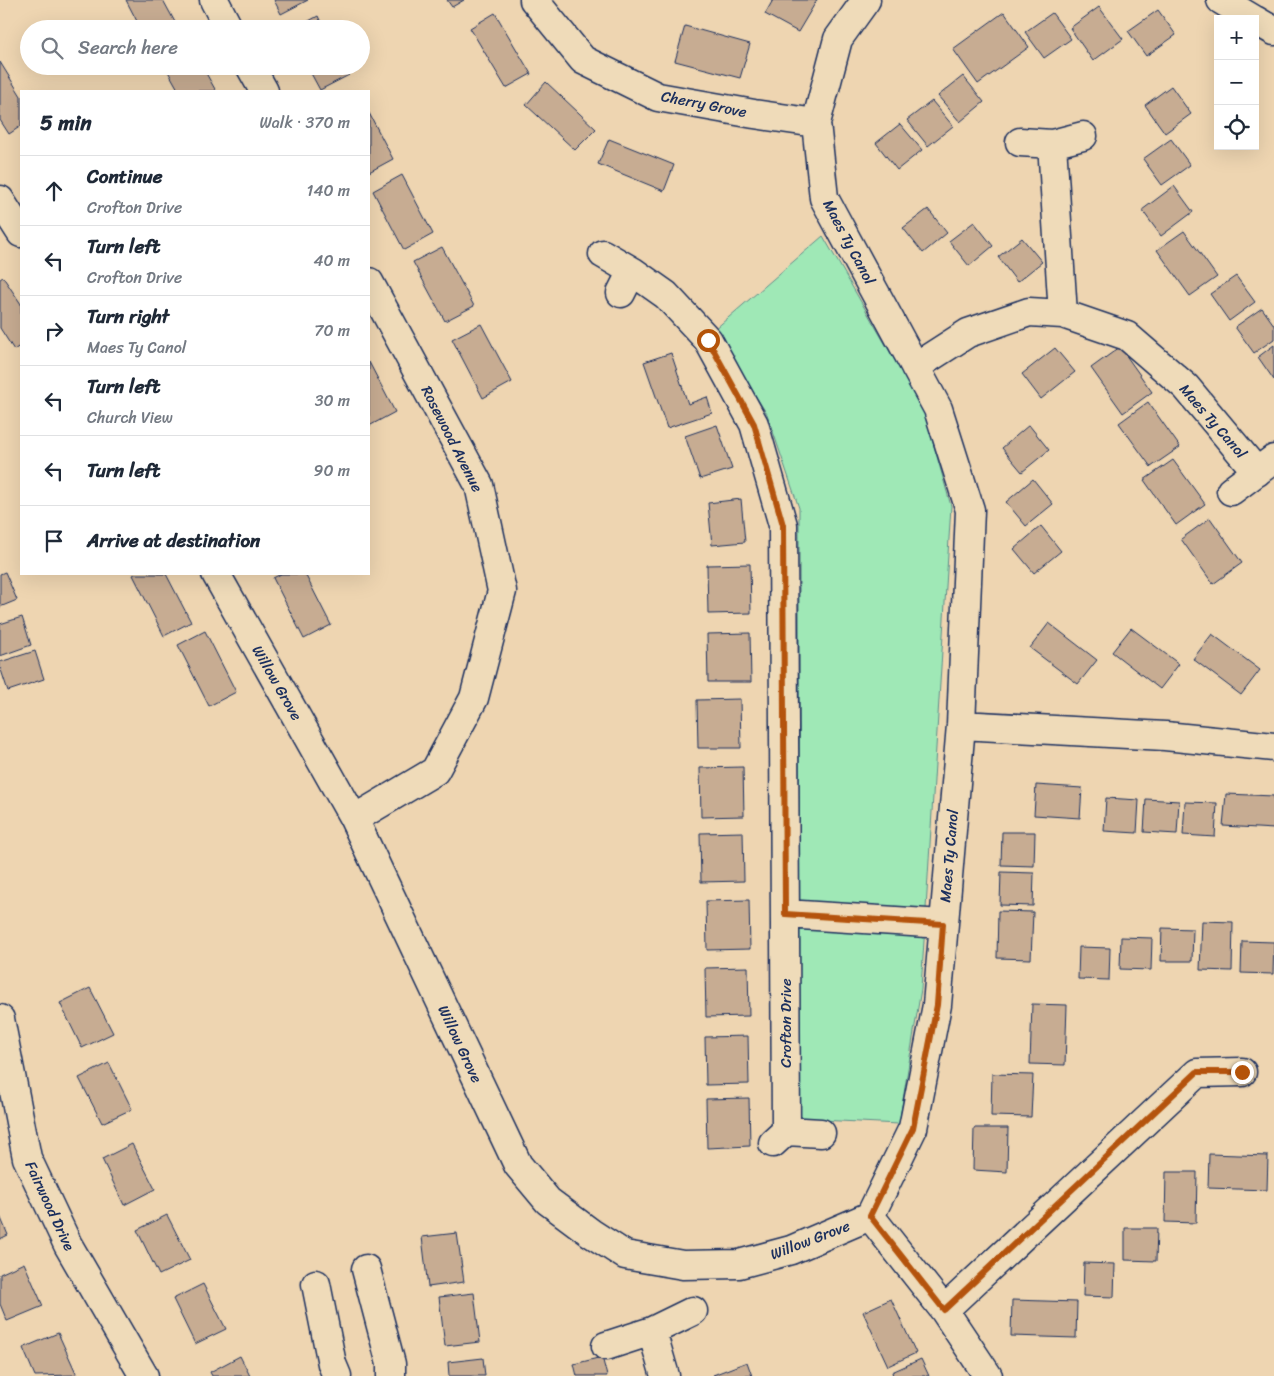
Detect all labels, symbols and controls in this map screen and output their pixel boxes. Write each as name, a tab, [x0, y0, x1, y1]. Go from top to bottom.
map controls	[1214, 15, 1259, 150]
button: +	[1214, 15, 1259, 60]
search box	[20, 20, 370, 75]
text: Search here	[78, 31, 178, 64]
icon: search	[38, 34, 66, 62]
button: −	[1214, 60, 1259, 105]
street label: Cherry Grove	[659, 83, 749, 125]
text: 5 min	[40, 104, 92, 142]
button: locate	[1214, 105, 1259, 150]
text: Walk · 370 m	[259, 108, 350, 137]
text: Continue	[87, 160, 163, 193]
text: 140 m	[307, 176, 350, 205]
icon: ahead	[40, 177, 68, 205]
text: Crofton Drive	[87, 193, 182, 222]
street label: Maes Ty Canol	[816, 195, 883, 290]
text: Turn left	[87, 230, 160, 263]
text: 40 m	[313, 246, 350, 275]
icon: left	[40, 247, 68, 275]
text: Crofton Drive	[87, 263, 182, 292]
text: Turn right	[87, 300, 169, 333]
text: 70 m	[314, 316, 350, 345]
icon: right	[40, 317, 68, 345]
route start	[697, 329, 720, 352]
text: Maes Ty Canol	[87, 333, 186, 362]
text: Turn left	[87, 370, 160, 403]
street label: Maes Ty Canol	[1173, 377, 1254, 465]
street label: Rosewood Avenue	[414, 381, 490, 497]
text: 30 m	[315, 386, 350, 415]
icon: left	[40, 387, 68, 415]
text: Church View	[87, 403, 173, 432]
text: Turn left	[87, 454, 160, 487]
text: 90 m	[314, 456, 350, 485]
icon: left	[40, 457, 68, 485]
text: Arrive at destination	[87, 524, 260, 557]
icon: arrive	[40, 527, 68, 555]
street label: Willow Grove	[245, 640, 309, 726]
street label: Maes Ty Canol	[932, 808, 966, 904]
street label: Crofton Drive	[773, 978, 799, 1068]
street label: Willow Grove	[431, 1001, 490, 1088]
route end	[1231, 1061, 1254, 1084]
street label: Fairwood Drive	[18, 1157, 82, 1255]
street label: Willow Grove	[766, 1213, 854, 1267]

